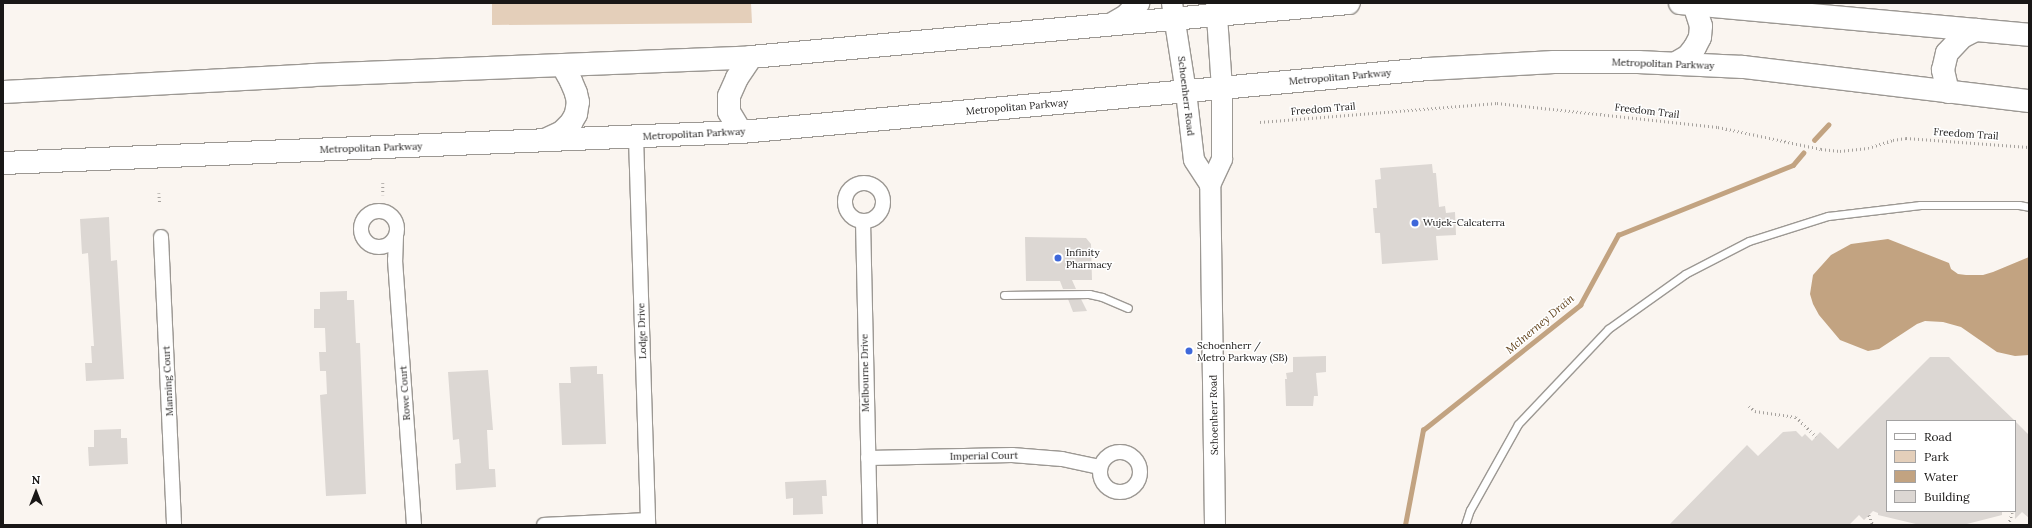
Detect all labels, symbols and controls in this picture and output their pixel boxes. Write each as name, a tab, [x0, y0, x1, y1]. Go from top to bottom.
street label: Schoenherr Road	[1175, 55, 1197, 137]
street label: Metropolitan Parkway	[1611, 56, 1715, 72]
street label: Metropolitan Parkway	[1288, 67, 1392, 87]
street label: Metropolitan Parkway	[965, 97, 1069, 117]
street label: Freedom Trail	[1290, 100, 1356, 118]
street label: Freedom Trail	[1614, 101, 1680, 121]
street label: Metropolitan Parkway	[642, 125, 746, 143]
street label: Freedom Trail	[1933, 126, 1999, 142]
street label: Metropolitan Parkway	[319, 140, 423, 156]
place label: Wujek-Calcaterra	[1423, 217, 1505, 229]
marker: Wujek-Calcaterra	[1410, 218, 1420, 228]
place label: Infinity Pharmacy	[1066, 246, 1112, 270]
marker: Infinity Pharmacy	[1053, 253, 1063, 263]
water label: McInerney Drain	[1503, 292, 1577, 356]
street label: Lodge Drive	[635, 303, 649, 359]
street label: Melbourne Drive	[858, 334, 872, 412]
place label: Schoenherr / Metro Parkway (SB)	[1197, 339, 1287, 362]
street label: Manning Court	[160, 345, 176, 417]
marker: Schoenherr / Metro Parkway (SB)	[1184, 346, 1194, 356]
street label: Rowe Court	[397, 365, 413, 421]
street label: Schoenherr Road	[1207, 375, 1221, 455]
legend	[1886, 420, 2016, 512]
text: Road	[1924, 429, 1952, 444]
street label: Imperial Court	[950, 449, 1018, 463]
text: Park	[1924, 449, 1949, 464]
text: Water	[1924, 469, 1958, 484]
north arrow	[16, 472, 56, 512]
text: N	[32, 473, 40, 487]
text: Building	[1924, 489, 1970, 504]

